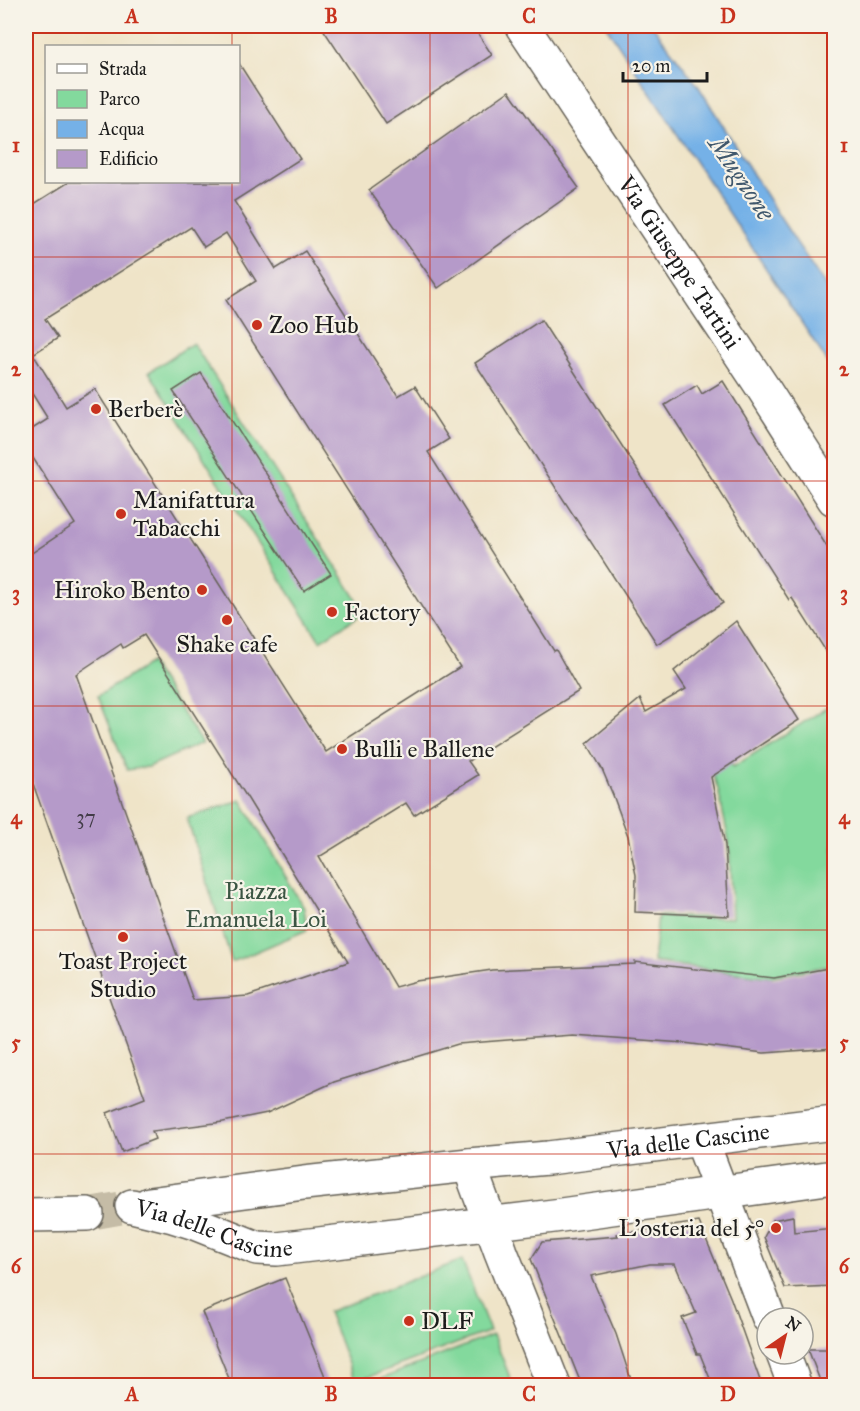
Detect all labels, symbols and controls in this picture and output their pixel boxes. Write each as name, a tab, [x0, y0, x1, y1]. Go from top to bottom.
text: A	[123, 4, 139, 28]
text: B	[324, 4, 338, 28]
text: C	[522, 4, 536, 28]
text: D	[720, 4, 736, 28]
legend	[45, 45, 240, 183]
scale bar	[623, 45, 707, 83]
text: 20 m	[632, 55, 670, 77]
text: Strada	[99, 58, 147, 80]
text: Parco	[99, 88, 140, 110]
text: Acqua	[98, 118, 145, 141]
water label: Mugnone	[700, 127, 783, 228]
text: 1	[12, 133, 20, 157]
text: 1	[840, 133, 848, 157]
text: Edificio	[99, 148, 158, 170]
street label: Via Giuseppe Tartini	[610, 169, 748, 355]
place label: Zoo Hub	[269, 310, 359, 340]
marker: Zoo Hub	[250, 318, 264, 332]
text: 2	[11, 357, 22, 381]
text: 2	[839, 357, 850, 381]
place label: Berberè	[108, 394, 183, 424]
marker: Berberè	[89, 402, 103, 416]
place label: Manifattura Tabacchi	[133, 485, 255, 543]
marker: Manifattura Tabacchi	[114, 507, 128, 521]
place label: Hiroko Bento	[54, 575, 190, 605]
text: 3	[12, 581, 20, 606]
text: 3	[840, 581, 848, 606]
marker: Hiroko Bento	[195, 583, 209, 597]
place label: Factory	[344, 597, 421, 627]
marker: Factory	[325, 605, 339, 619]
marker: Shake cafe	[220, 613, 234, 627]
place label: Shake cafe	[176, 629, 278, 659]
place label: Bulli e Ballene	[354, 734, 494, 764]
marker: Bulli e Ballene	[335, 742, 349, 756]
house number: 37	[76, 804, 96, 830]
text: 4	[10, 805, 22, 830]
text: 4	[838, 805, 850, 830]
park label: Piazza Emanuela Loi	[185, 876, 327, 934]
marker: Toast Project Studio	[116, 930, 130, 944]
place label: Toast Project Studio	[59, 946, 188, 1004]
text: 5	[11, 1030, 21, 1054]
text: 5	[839, 1030, 849, 1054]
street label: Via delle Cascine	[604, 1116, 771, 1166]
street label: Via delle Cascine	[131, 1192, 294, 1264]
place label: L'osteria del 5°	[619, 1213, 764, 1243]
marker: L'osteria del 5°	[769, 1221, 783, 1235]
text: 6	[11, 1254, 23, 1278]
text: 6	[839, 1254, 851, 1278]
place label: DLF	[421, 1306, 473, 1336]
north arrow	[755, 1306, 815, 1366]
text: N	[782, 1312, 805, 1336]
marker: DLF	[402, 1314, 416, 1328]
text: A	[123, 1382, 139, 1406]
text: B	[324, 1382, 338, 1406]
text: C	[522, 1382, 536, 1406]
text: D	[720, 1382, 736, 1406]

